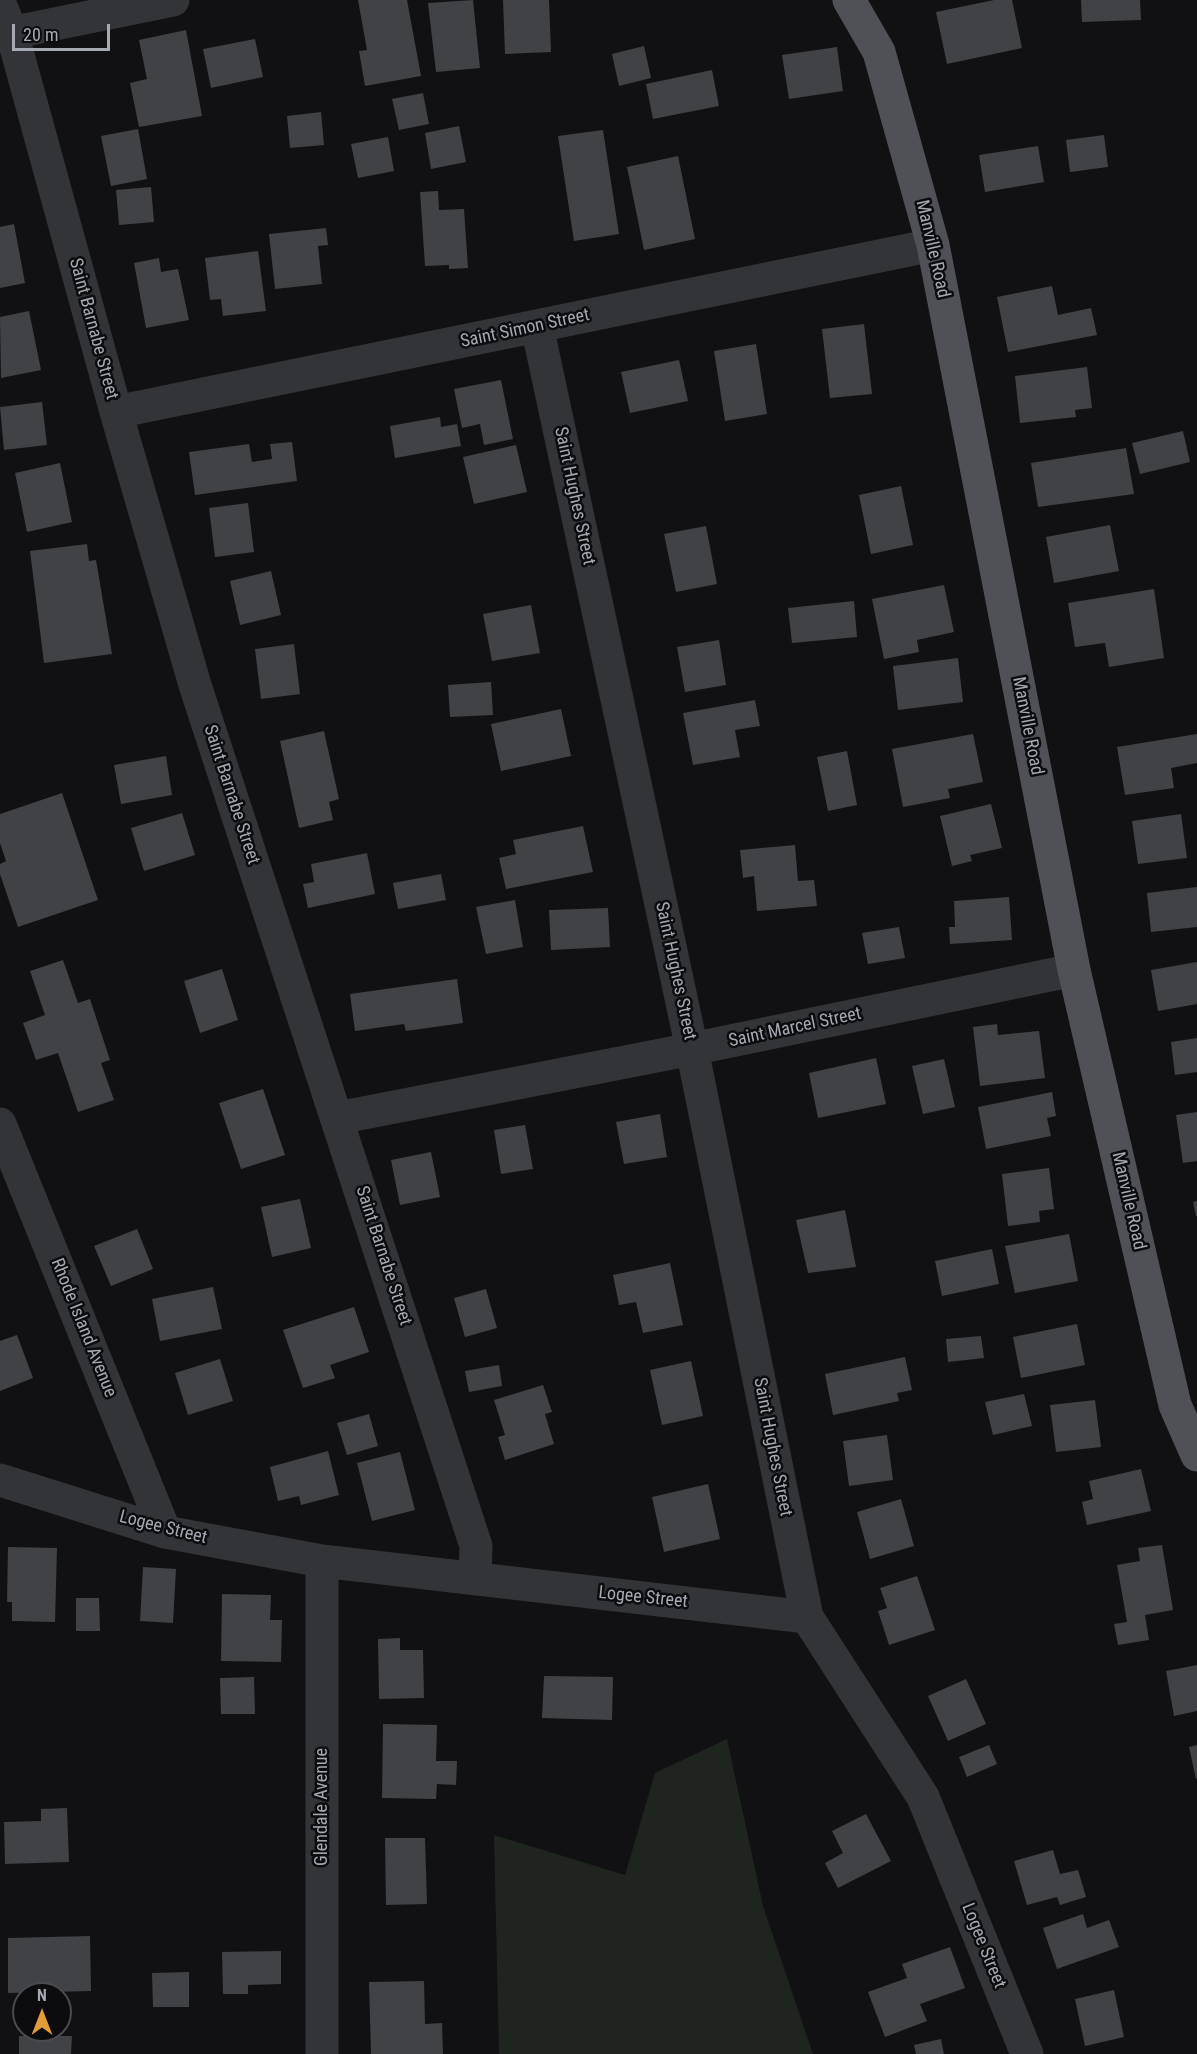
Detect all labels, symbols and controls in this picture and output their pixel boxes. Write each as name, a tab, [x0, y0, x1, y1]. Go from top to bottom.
scale bar	[15, 12, 112, 50]
text: 20 m	[23, 24, 58, 45]
street label: Manville Road	[910, 198, 954, 300]
street label: Saint Barnabe Street	[64, 256, 122, 402]
street label: Saint Simon Street	[459, 305, 591, 353]
street label: Saint Hughes Street	[549, 425, 599, 567]
street label: Manville Road	[1007, 675, 1047, 777]
street label: Saint Barnabe Street	[198, 723, 264, 867]
street label: Saint Hughes Street	[650, 900, 700, 1042]
street label: Saint Marcel Street	[727, 1003, 863, 1053]
street label: Manville Road	[1106, 1150, 1150, 1252]
street label: Saint Barnabe Street	[350, 1184, 416, 1328]
street label: Rhode Island Avenue	[45, 1255, 121, 1401]
street label: Saint Hughes Street	[748, 1376, 796, 1518]
street label: Logee Street	[117, 1507, 209, 1549]
street label: Logee Street	[597, 1583, 689, 1613]
street label: Glendale Avenue	[311, 1748, 333, 1866]
street label: Logee Street	[956, 1900, 1010, 1992]
north arrow	[12, 1982, 72, 2042]
text: N	[37, 1986, 47, 2005]

